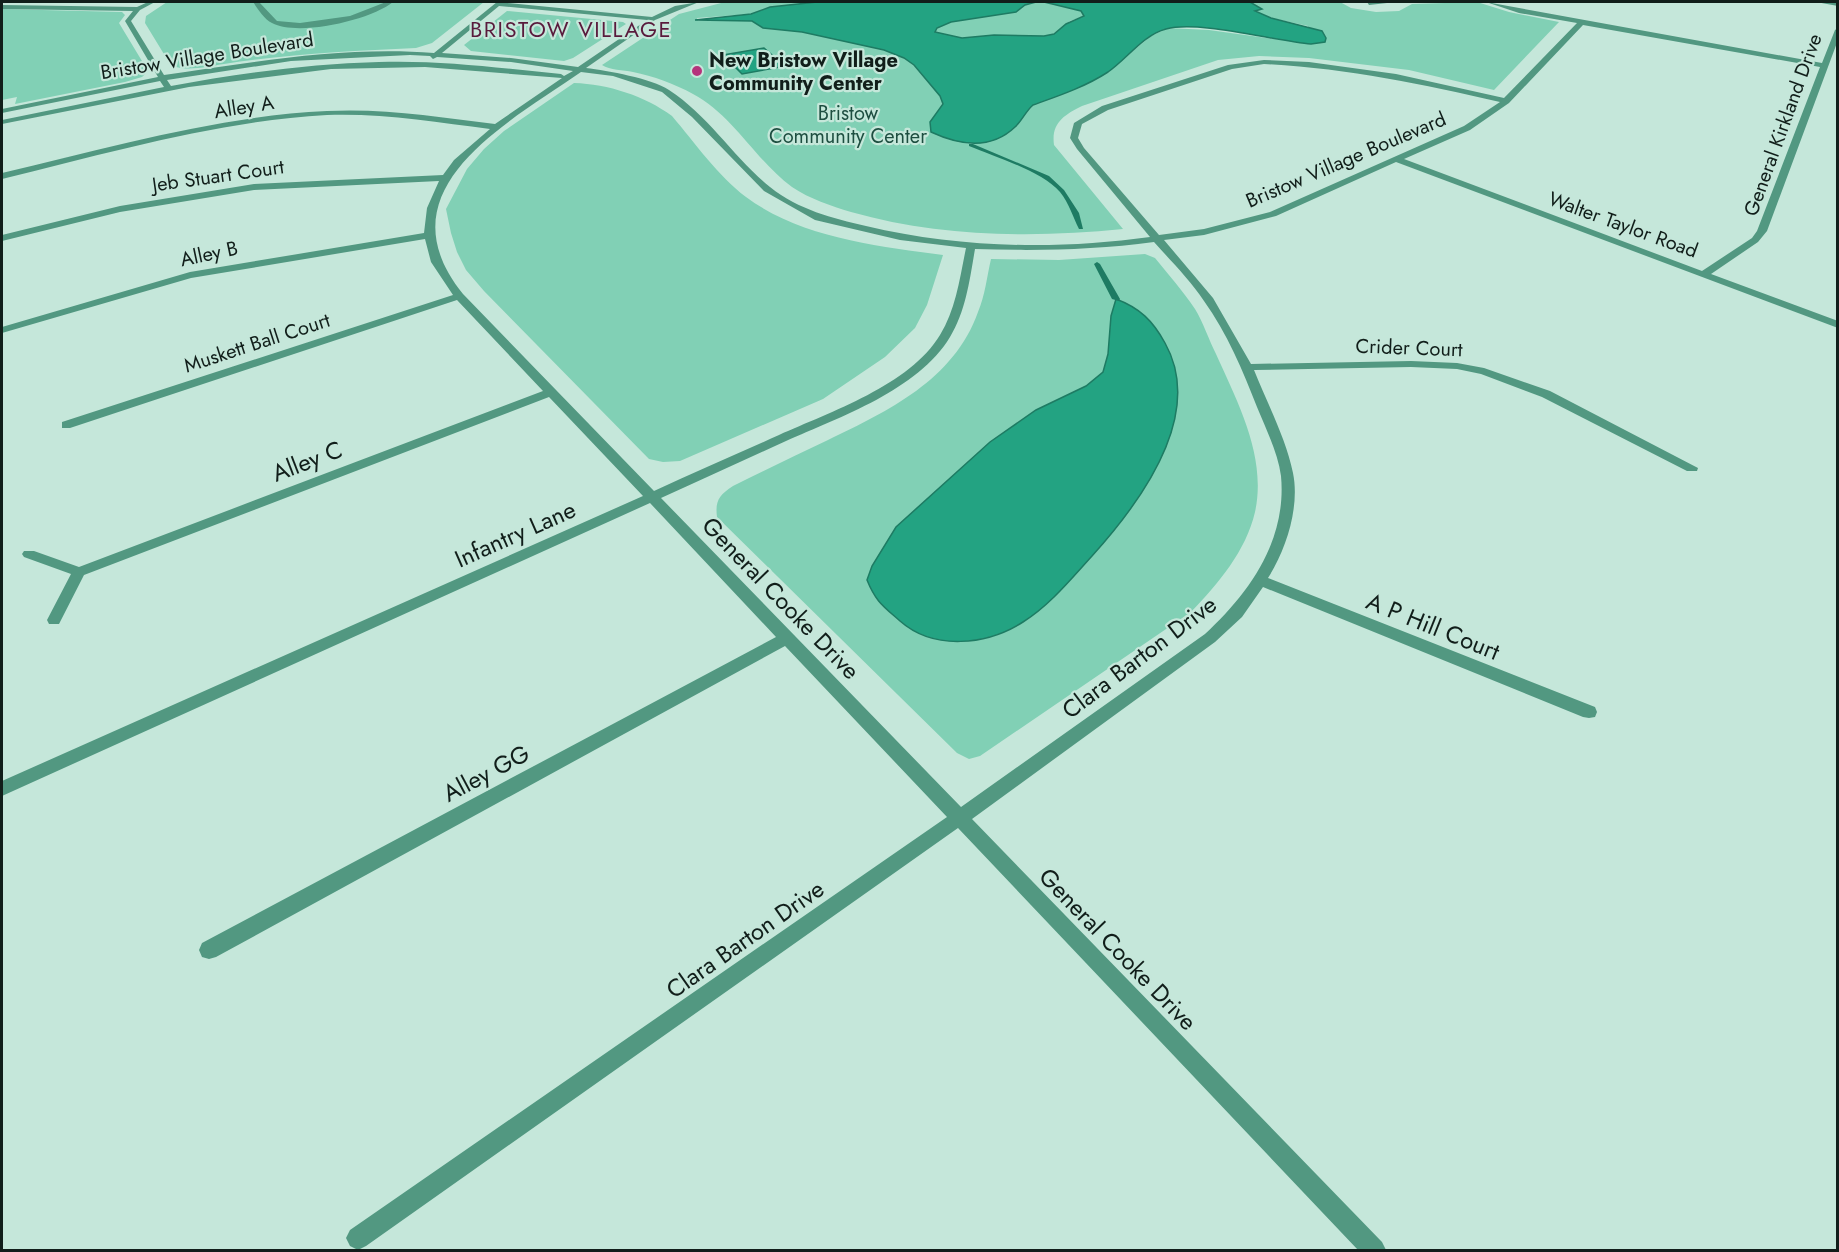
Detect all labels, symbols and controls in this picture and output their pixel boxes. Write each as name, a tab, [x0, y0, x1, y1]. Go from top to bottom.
district label: BRISTOW VILLAGE	[470, 13, 672, 45]
street label: Bristow Village Boulevard	[99, 25, 315, 87]
street label: General Kirkland Drive	[1736, 30, 1830, 220]
place label: New Bristow Village Community Center	[709, 46, 898, 98]
marker: New Bristow Village Community Center	[690, 64, 704, 78]
street label: Alley A	[212, 88, 277, 126]
park label: Bristow Community Center	[769, 99, 927, 151]
street label: Bristow Village Boulevard	[1241, 105, 1451, 215]
street label: Jeb Stuart Court	[147, 152, 286, 200]
street label: Walter Taylor Road	[1544, 185, 1702, 265]
street label: Alley B	[177, 234, 241, 274]
street label: Muskett Ball Court	[180, 306, 334, 380]
street label: Crider Court	[1355, 332, 1463, 364]
street label: Alley C	[267, 432, 347, 490]
street label: Infantry Lane	[449, 492, 581, 576]
street label: General Cooke Drive	[694, 509, 868, 687]
street label: A P Hill Court	[1361, 583, 1505, 669]
street label: Clara Barton Drive	[1054, 587, 1224, 727]
street label: Alley GG	[436, 736, 536, 810]
street label: General Cooke Drive	[1031, 860, 1205, 1038]
street label: Clara Barton Drive	[659, 871, 831, 1007]

